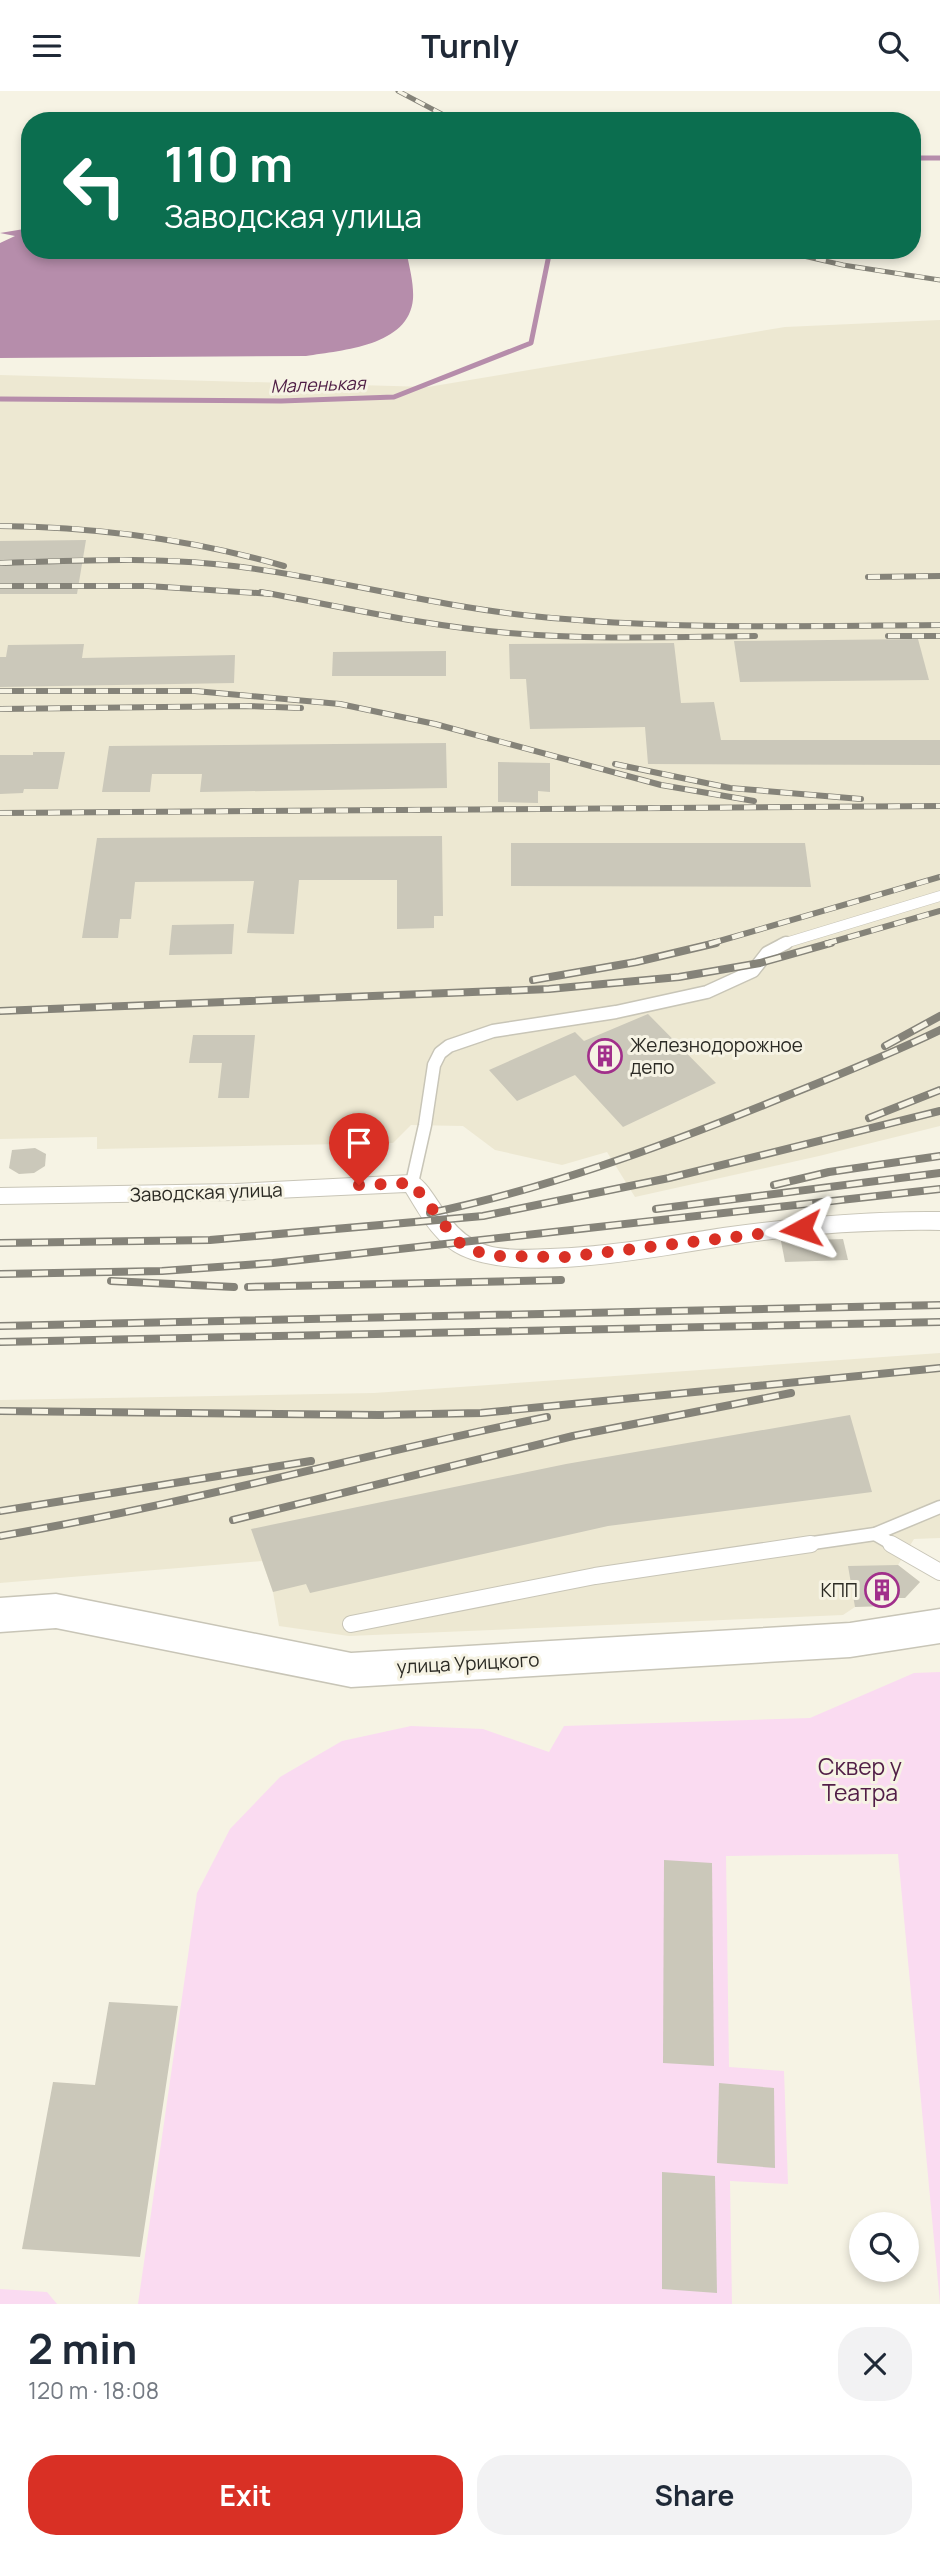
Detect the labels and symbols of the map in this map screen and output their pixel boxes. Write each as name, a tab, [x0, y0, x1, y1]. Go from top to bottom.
water label: Маленькая	[270, 370, 368, 398]
place label: Железнодорожное депо	[630, 1032, 803, 1080]
building icon: Железнодорожное депо	[586, 1037, 624, 1075]
pin	[329, 1113, 389, 1185]
street label: Заводская улица	[129, 1176, 283, 1208]
position arrow	[764, 1192, 838, 1266]
building icon: КПП	[863, 1571, 901, 1609]
place label: КПП	[820, 1577, 858, 1603]
street label: улица Урицкого	[396, 1646, 540, 1680]
park label: Сквер у Театра	[818, 1750, 902, 1808]

